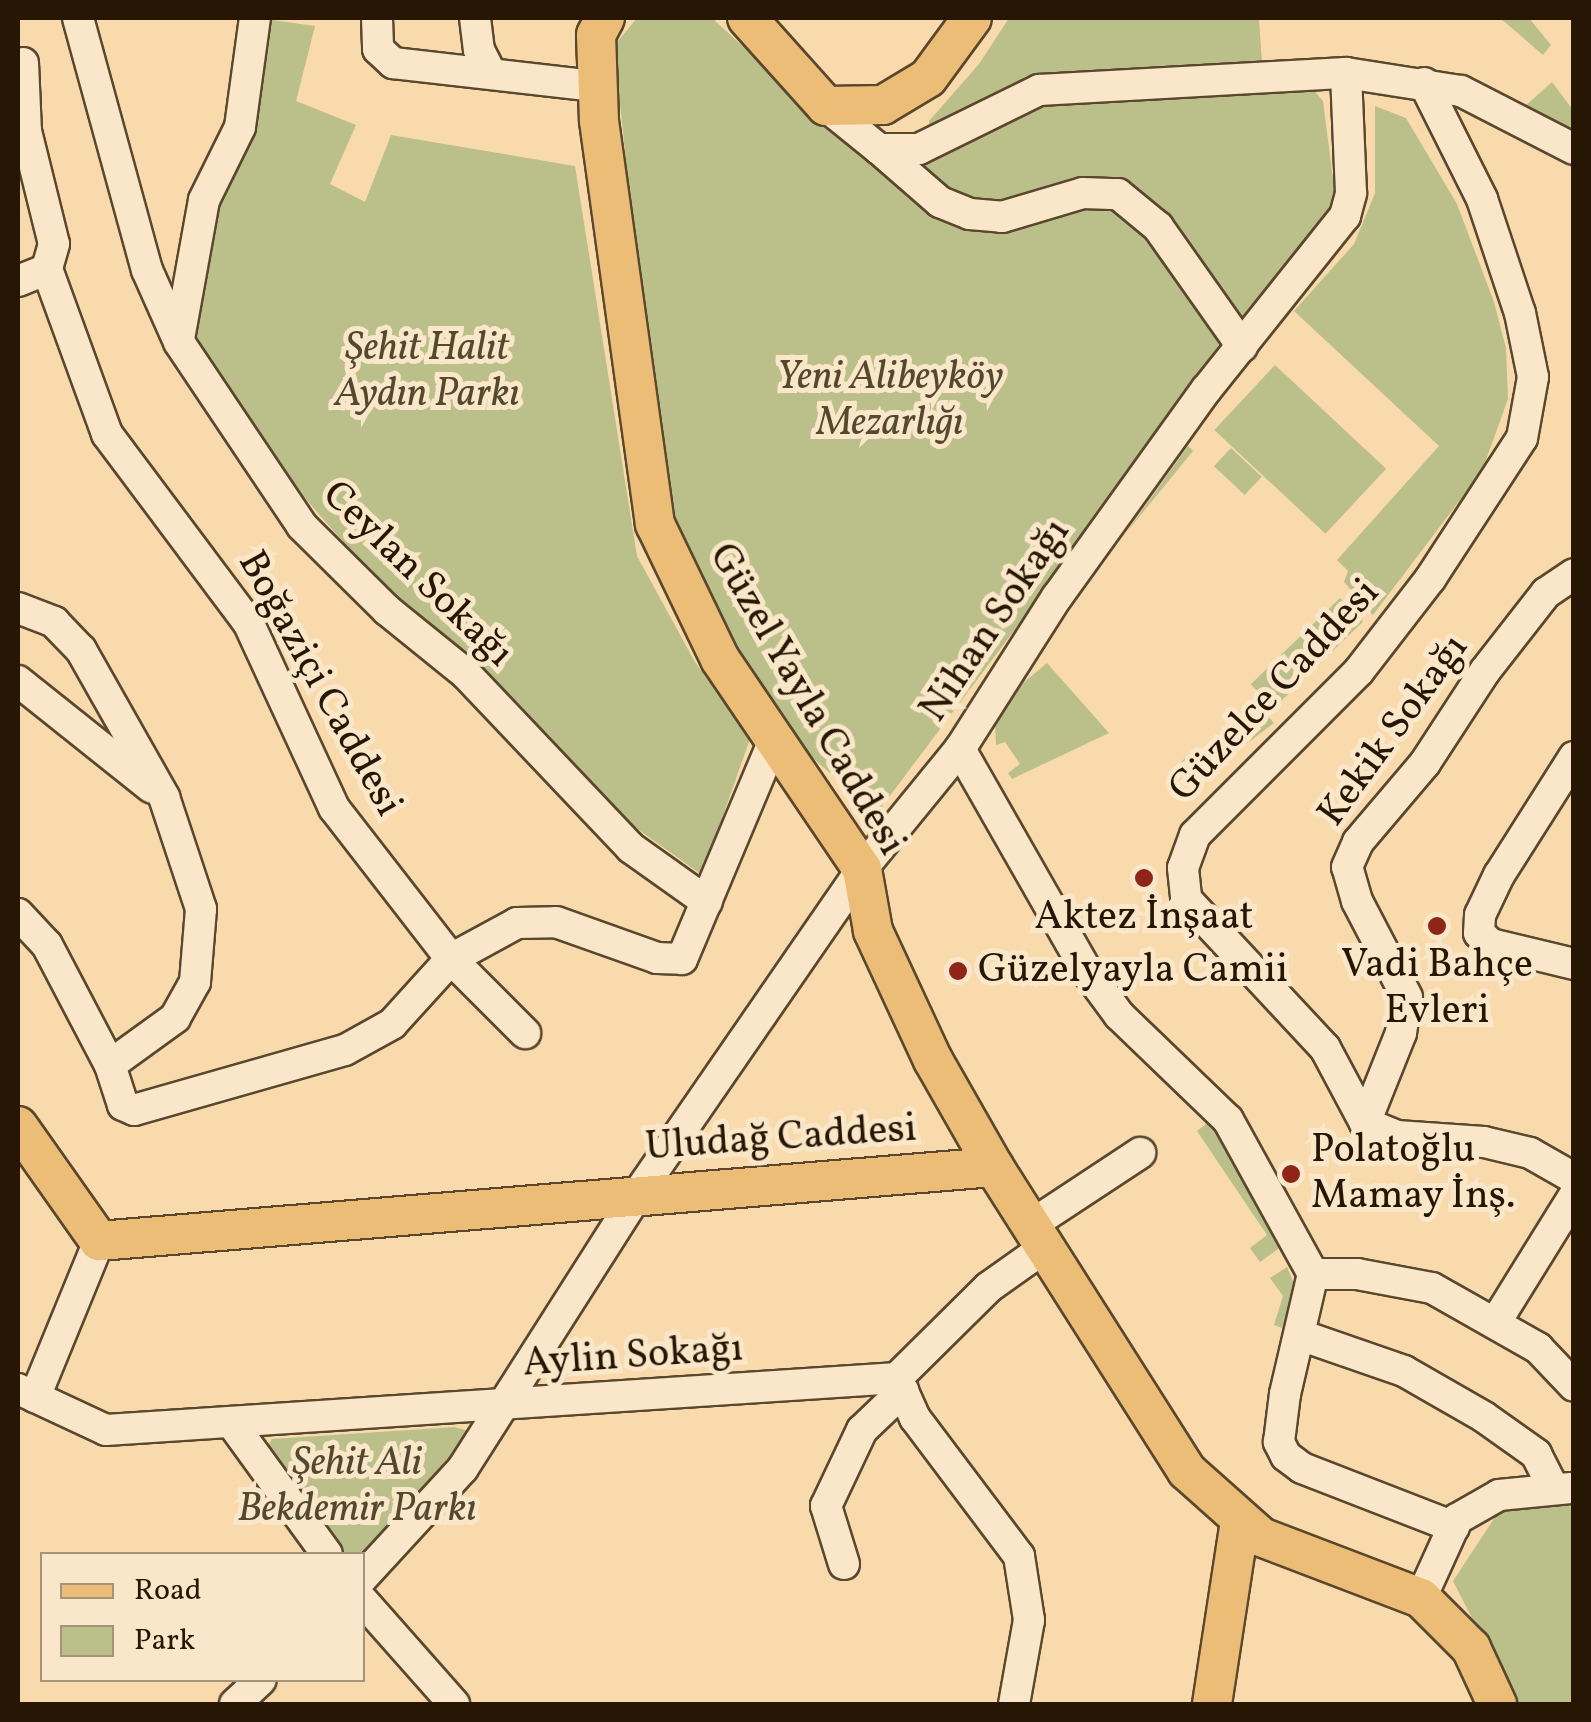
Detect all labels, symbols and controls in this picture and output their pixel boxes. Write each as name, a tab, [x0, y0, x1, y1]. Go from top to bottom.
park label: Şehit Halit Aydın Parkı	[335, 325, 519, 419]
park label: Yeni Alibeyköy Mezarlığı	[776, 354, 1004, 448]
street label: Ceylan Sokağı	[311, 472, 523, 678]
street label: Nihan Sokağı	[911, 510, 1081, 732]
street label: Güzel Yayla Caddesi	[697, 535, 915, 865]
street label: Boğaziçi Caddesi	[226, 543, 412, 825]
street label: Güzelce Caddesi	[1160, 570, 1390, 812]
street label: Kekik Sokağı	[1308, 626, 1480, 836]
marker: Aktez İnşaat	[1133, 867, 1155, 889]
place label: Aktez İnşaat	[1034, 894, 1254, 942]
marker: Vadi Bahçe Evleri	[1426, 915, 1448, 937]
place label: Vadi Bahçe Evleri	[1341, 942, 1533, 1036]
place label: Güzelyayla Camii	[978, 947, 1288, 995]
marker: Güzelyayla Camii	[947, 960, 969, 982]
street label: Uludağ Caddesi	[644, 1106, 918, 1172]
place label: Polatoğlu Mamay İnş.	[1311, 1127, 1517, 1221]
marker: Polatoğlu Mamay İnş.	[1280, 1163, 1302, 1185]
street label: Aylin Sokağı	[521, 1325, 745, 1389]
park label: Şehit Ali Bekdemir Parkı	[238, 1440, 476, 1534]
legend	[40, 1552, 365, 1682]
text: Road	[134, 1570, 202, 1612]
text: Park	[134, 1620, 195, 1662]

